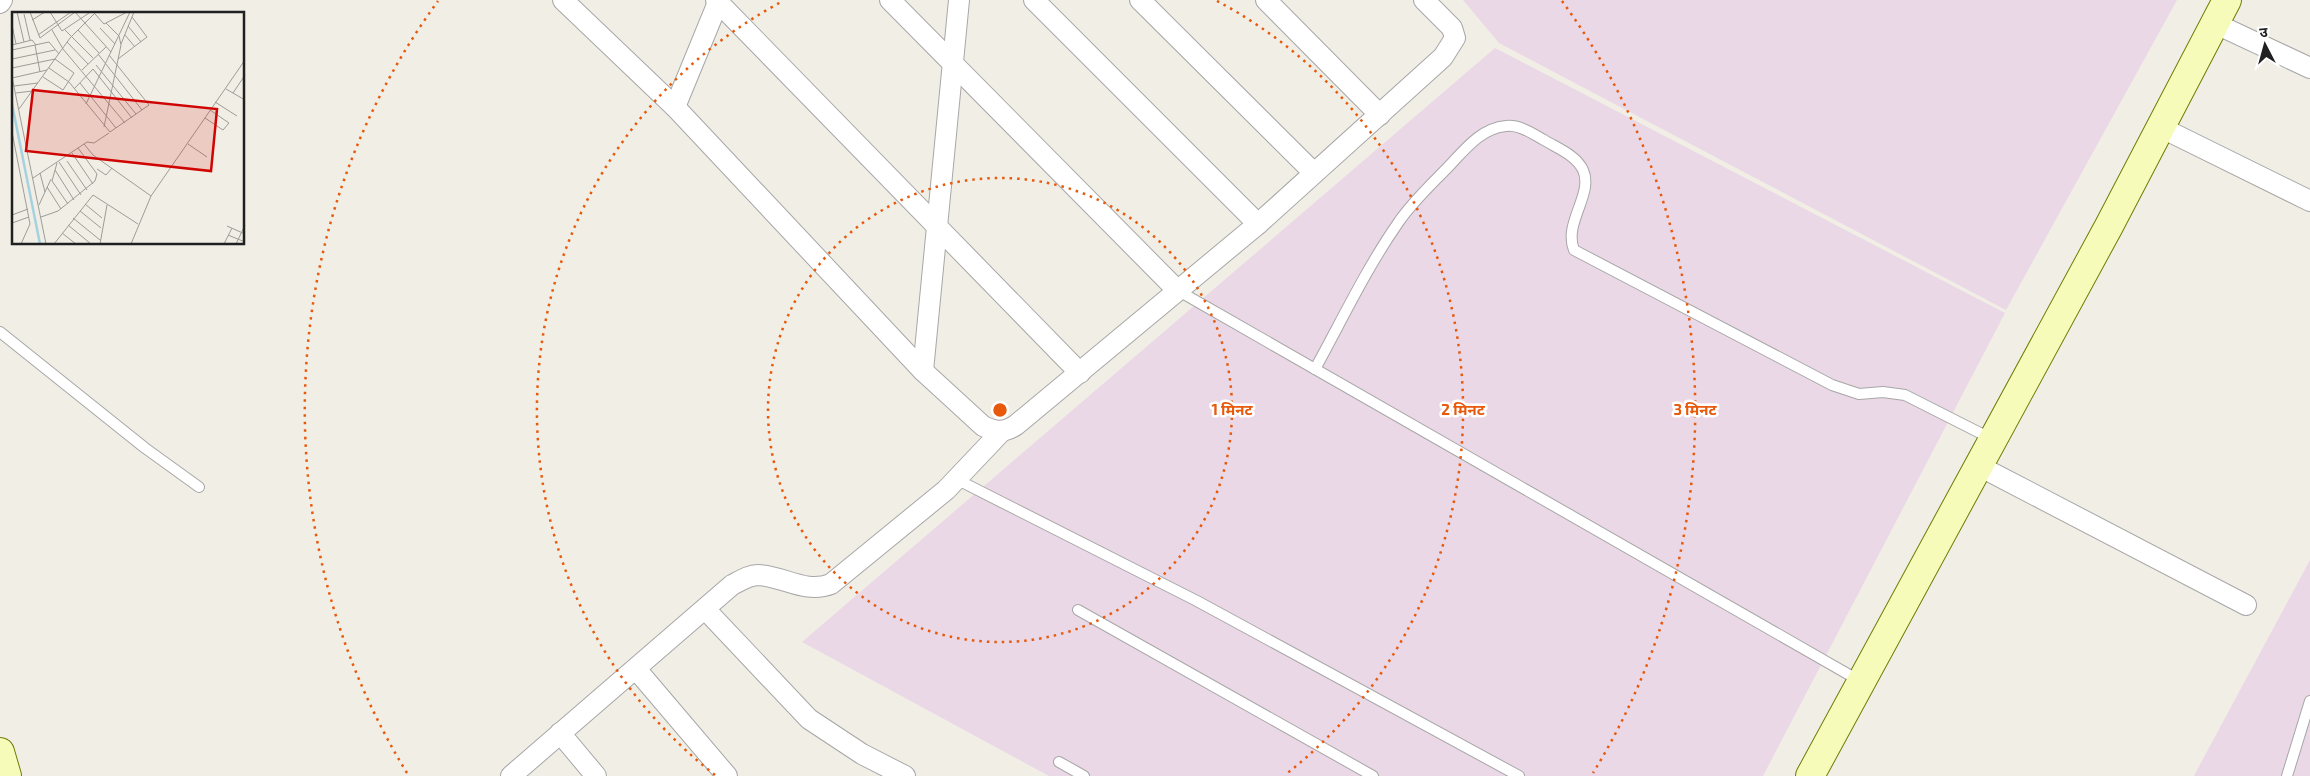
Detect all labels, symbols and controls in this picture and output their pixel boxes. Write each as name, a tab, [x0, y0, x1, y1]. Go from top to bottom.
inset map	[12, 12, 245, 245]
north arrow	[2240, 20, 2290, 70]
text: उ	[2259, 23, 2269, 40]
text: 1 मिनट	[1211, 400, 1254, 418]
text: 2 मिनट	[1441, 400, 1486, 418]
text: 3 मिनट	[1673, 400, 1718, 418]
centre of rings	[991, 401, 1009, 419]

